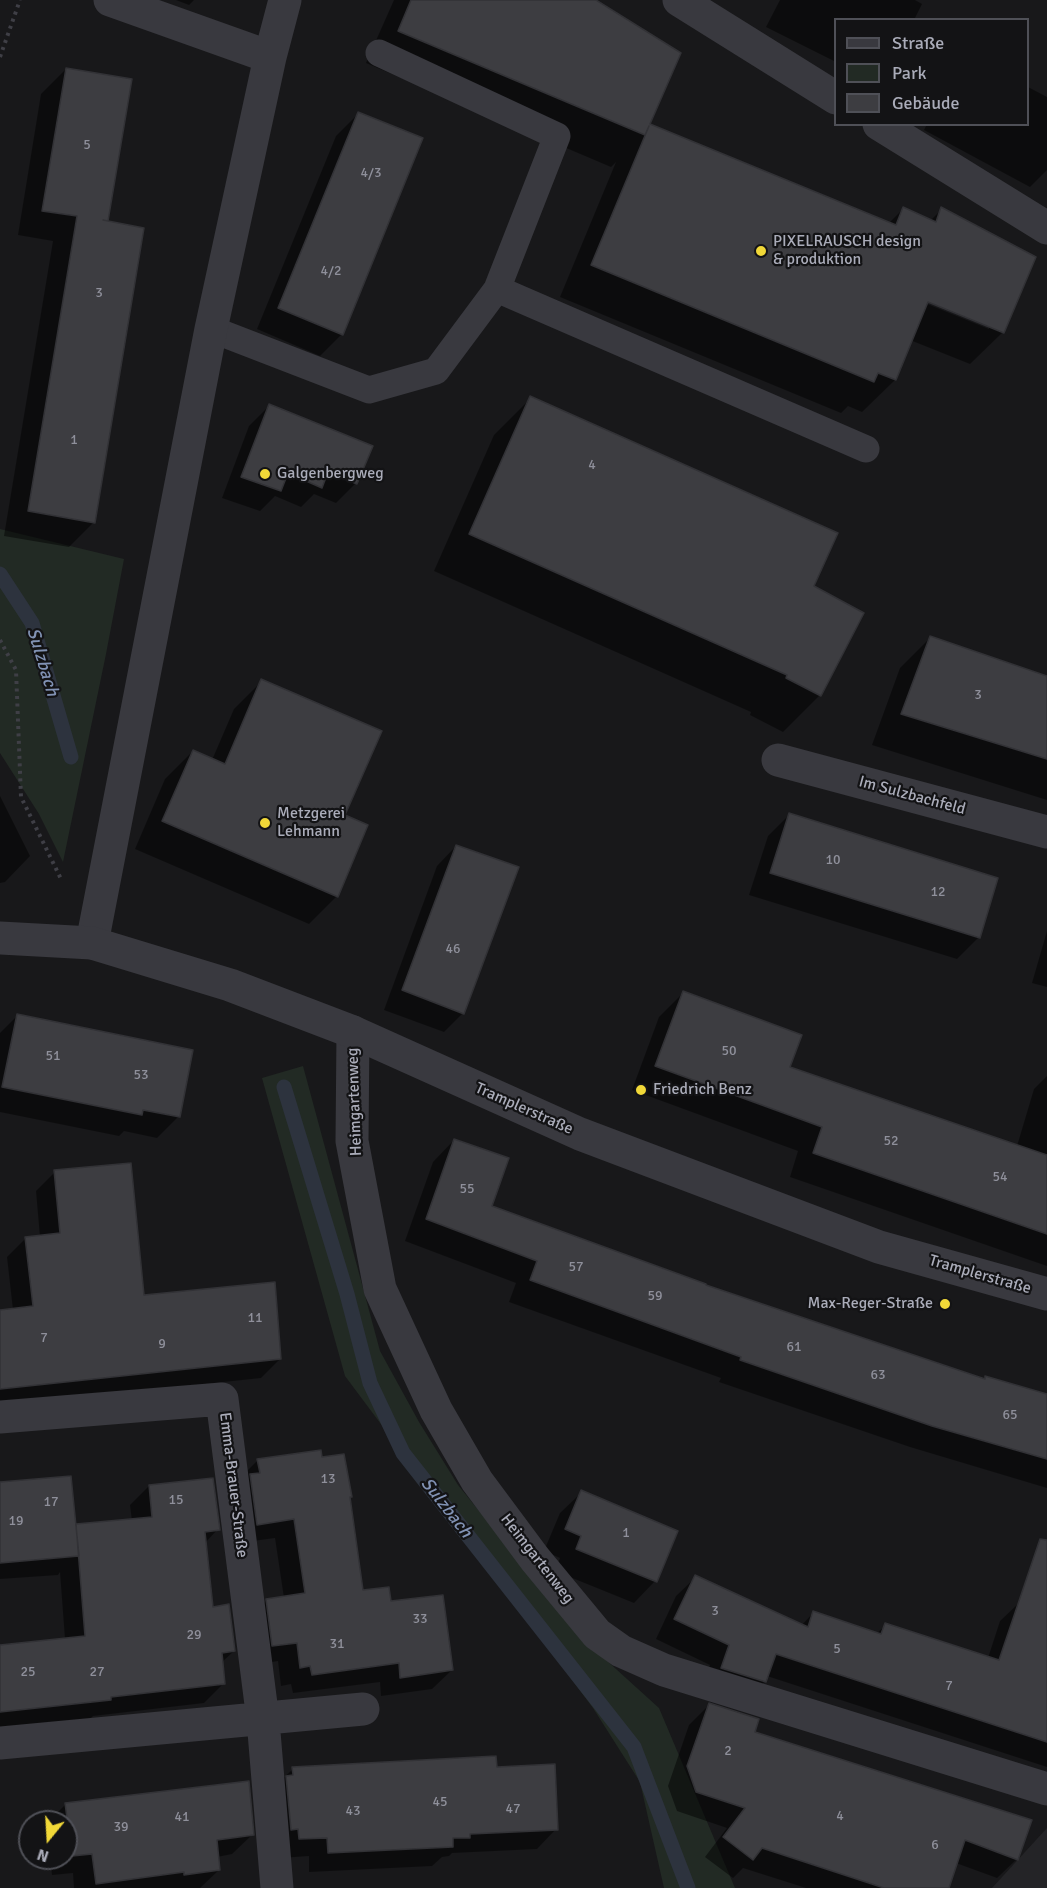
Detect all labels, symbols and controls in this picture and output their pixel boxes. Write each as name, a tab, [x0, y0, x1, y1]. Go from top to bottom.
legend	[834, 18, 1029, 126]
text: Straße	[892, 32, 944, 54]
text: Park	[892, 62, 927, 84]
text: Gebäude	[892, 92, 960, 114]
house number: 5	[83, 137, 91, 153]
house number: 4/3	[360, 165, 382, 181]
place label: PIXELRAUSCH design & produktion	[773, 232, 921, 270]
marker: PIXELRAUSCH design & produktion	[754, 244, 768, 258]
house number: 4/2	[320, 263, 342, 279]
house number: 3	[95, 285, 103, 301]
house number: 1	[70, 432, 78, 448]
house number: 4	[588, 457, 596, 473]
place label: Galgenbergweg	[277, 464, 384, 484]
marker: Galgenbergweg	[258, 467, 272, 481]
water label: Sulzbach	[21, 625, 63, 699]
house number: 3	[974, 687, 982, 703]
street label: Im Sulzbachfeld	[856, 773, 968, 819]
place label: Metzgerei Lehmann	[277, 804, 345, 842]
marker: Metzgerei Lehmann	[258, 816, 272, 830]
house number: 10	[825, 852, 841, 868]
house number: 12	[930, 884, 946, 900]
house number: 46	[445, 941, 461, 957]
house number: 50	[721, 1043, 737, 1059]
street label: Heimgartenweg	[344, 1047, 366, 1157]
house number: 51	[45, 1048, 61, 1064]
house number: 53	[133, 1067, 149, 1083]
street label: Tramplerstraße	[472, 1079, 576, 1139]
place label: Friedrich Benz	[653, 1080, 752, 1100]
marker: Friedrich Benz	[634, 1083, 648, 1097]
house number: 52	[883, 1133, 899, 1149]
house number: 54	[992, 1169, 1008, 1185]
house number: 55	[459, 1181, 475, 1197]
street label: Tramplerstraße	[927, 1251, 1033, 1299]
house number: 57	[568, 1259, 584, 1275]
house number: 59	[647, 1288, 663, 1304]
place label: Max-Reger-Straße	[807, 1294, 933, 1314]
marker: Max-Reger-Straße	[938, 1297, 952, 1311]
house number: 11	[247, 1310, 263, 1326]
house number: 7	[40, 1330, 48, 1346]
house number: 9	[158, 1336, 166, 1352]
house number: 61	[786, 1339, 802, 1355]
house number: 63	[870, 1367, 886, 1383]
house number: 65	[1002, 1407, 1018, 1423]
street label: Emma-Brauer-Straße	[215, 1411, 251, 1559]
house number: 13	[320, 1471, 336, 1487]
water label: Sulzbach	[416, 1474, 476, 1542]
house number: 15	[168, 1492, 184, 1508]
house number: 17	[43, 1494, 59, 1510]
street label: Heimgartenweg	[496, 1510, 578, 1608]
house number: 19	[8, 1513, 24, 1529]
house number: 1	[622, 1525, 630, 1541]
house number: 3	[711, 1603, 719, 1619]
house number: 33	[412, 1611, 428, 1627]
house number: 29	[186, 1627, 202, 1643]
house number: 31	[329, 1636, 345, 1652]
house number: 5	[833, 1641, 841, 1657]
house number: 25	[20, 1664, 36, 1680]
house number: 27	[89, 1664, 105, 1680]
house number: 7	[945, 1678, 953, 1694]
house number: 2	[724, 1743, 732, 1759]
house number: 45	[432, 1794, 448, 1810]
house number: 47	[505, 1801, 521, 1817]
house number: 43	[345, 1803, 361, 1819]
house number: 4	[836, 1808, 844, 1824]
house number: 41	[174, 1809, 190, 1825]
north arrow	[18, 1810, 78, 1870]
house number: 39	[113, 1819, 129, 1835]
house number: 6	[931, 1837, 939, 1853]
text: N	[35, 1844, 51, 1866]

